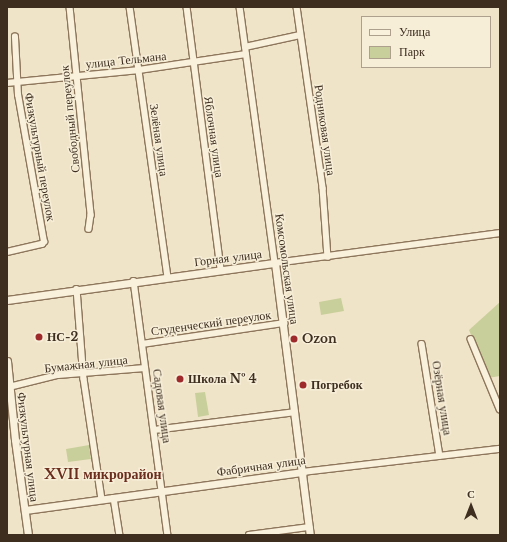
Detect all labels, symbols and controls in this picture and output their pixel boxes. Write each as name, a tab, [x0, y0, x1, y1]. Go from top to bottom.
legend	[361, 16, 491, 68]
text: Улица	[399, 24, 430, 39]
text: Парк	[399, 44, 425, 59]
street label: улица Тельмана	[85, 49, 167, 71]
street label: Свободный переулок	[57, 65, 83, 173]
street label: Родниковая улица	[311, 84, 339, 176]
street label: Физкультурный переулок	[22, 92, 58, 222]
street label: Яблочная улица	[201, 95, 227, 179]
street label: Зелёная улица	[147, 103, 171, 177]
street label: Комсомольская улица	[272, 213, 302, 325]
street label: Горная улица	[193, 247, 263, 269]
street label: Студенческий переулок	[150, 307, 272, 339]
place label: НС-2	[47, 330, 78, 344]
marker: НС-2	[34, 332, 44, 342]
place label: Ozon	[302, 332, 337, 346]
marker: Ozon	[289, 334, 299, 344]
street label: Бумажная улица	[44, 352, 128, 376]
street label: Озёрная улица	[429, 360, 455, 436]
street label: Садовая улица	[150, 368, 174, 444]
place label: Школа № 4	[188, 372, 257, 386]
marker: Школа № 4	[175, 374, 185, 384]
place label: Погребок	[311, 378, 363, 392]
marker: Погребок	[298, 380, 308, 390]
street label: Физкультурная улица	[14, 391, 42, 503]
street label: Фабричная улица	[216, 453, 306, 479]
district label: XVII микрорайон	[44, 466, 162, 482]
north arrow	[451, 486, 491, 526]
text: С	[467, 487, 475, 501]

